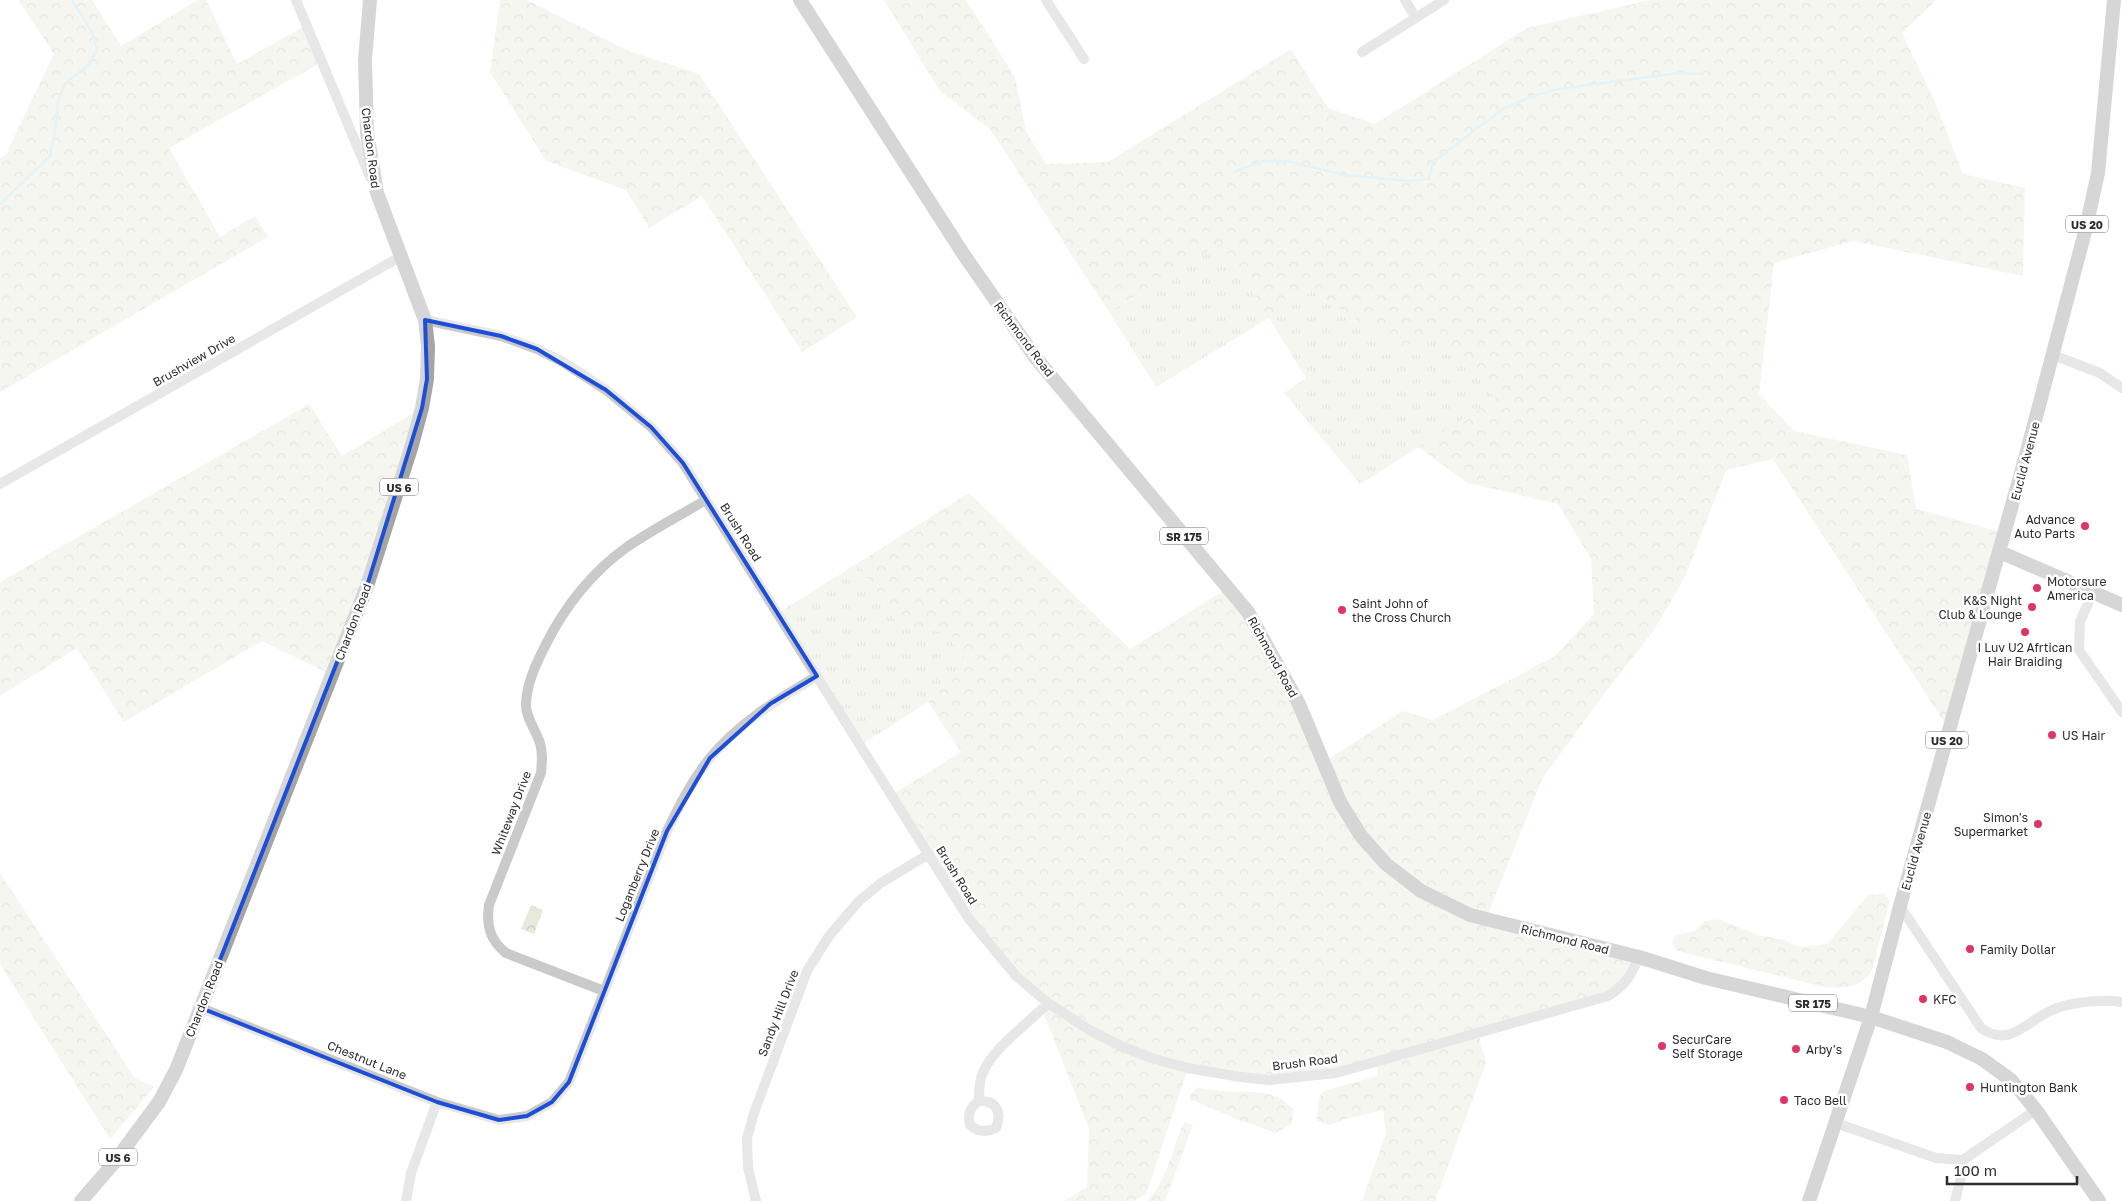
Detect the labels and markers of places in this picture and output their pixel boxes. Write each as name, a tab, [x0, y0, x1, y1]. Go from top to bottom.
place label: Advance Auto Parts	[2014, 512, 2075, 541]
marker: Advance Auto Parts	[2079, 520, 2091, 532]
place label: Motorsure America	[2047, 574, 2106, 603]
marker: Motorsure America	[2031, 582, 2043, 594]
place label: K&S Night Club & Lounge	[1938, 593, 2022, 622]
place label: Saint John of the Cross Church	[1352, 596, 1451, 625]
marker: K&S Night Club & Lounge	[2026, 601, 2038, 613]
marker: Saint John of the Cross Church	[1336, 604, 1348, 616]
marker: I Luv U2 Afrtican Hair Braiding	[2019, 626, 2031, 638]
place label: I Luv U2 Afrtican Hair Braiding	[1978, 640, 2072, 669]
place label: US Hair	[2062, 728, 2106, 743]
marker: US Hair	[2046, 729, 2058, 741]
place label: Simon's Supermarket	[1954, 810, 2028, 839]
marker: Simon's Supermarket	[2032, 818, 2044, 830]
place label: Family Dollar	[1980, 942, 2056, 957]
marker: Family Dollar	[1964, 943, 1976, 955]
place label: KFC	[1933, 992, 1957, 1007]
marker: KFC	[1917, 993, 1929, 1005]
place label: SecurCare Self Storage	[1672, 1032, 1743, 1061]
marker: SecurCare Self Storage	[1656, 1040, 1668, 1052]
place label: Arby's	[1806, 1042, 1842, 1057]
marker: Arby's	[1790, 1043, 1802, 1055]
place label: Huntington Bank	[1980, 1080, 2078, 1095]
marker: Huntington Bank	[1964, 1081, 1976, 1093]
place label: Taco Bell	[1794, 1093, 1847, 1108]
marker: Taco Bell	[1778, 1094, 1790, 1106]

